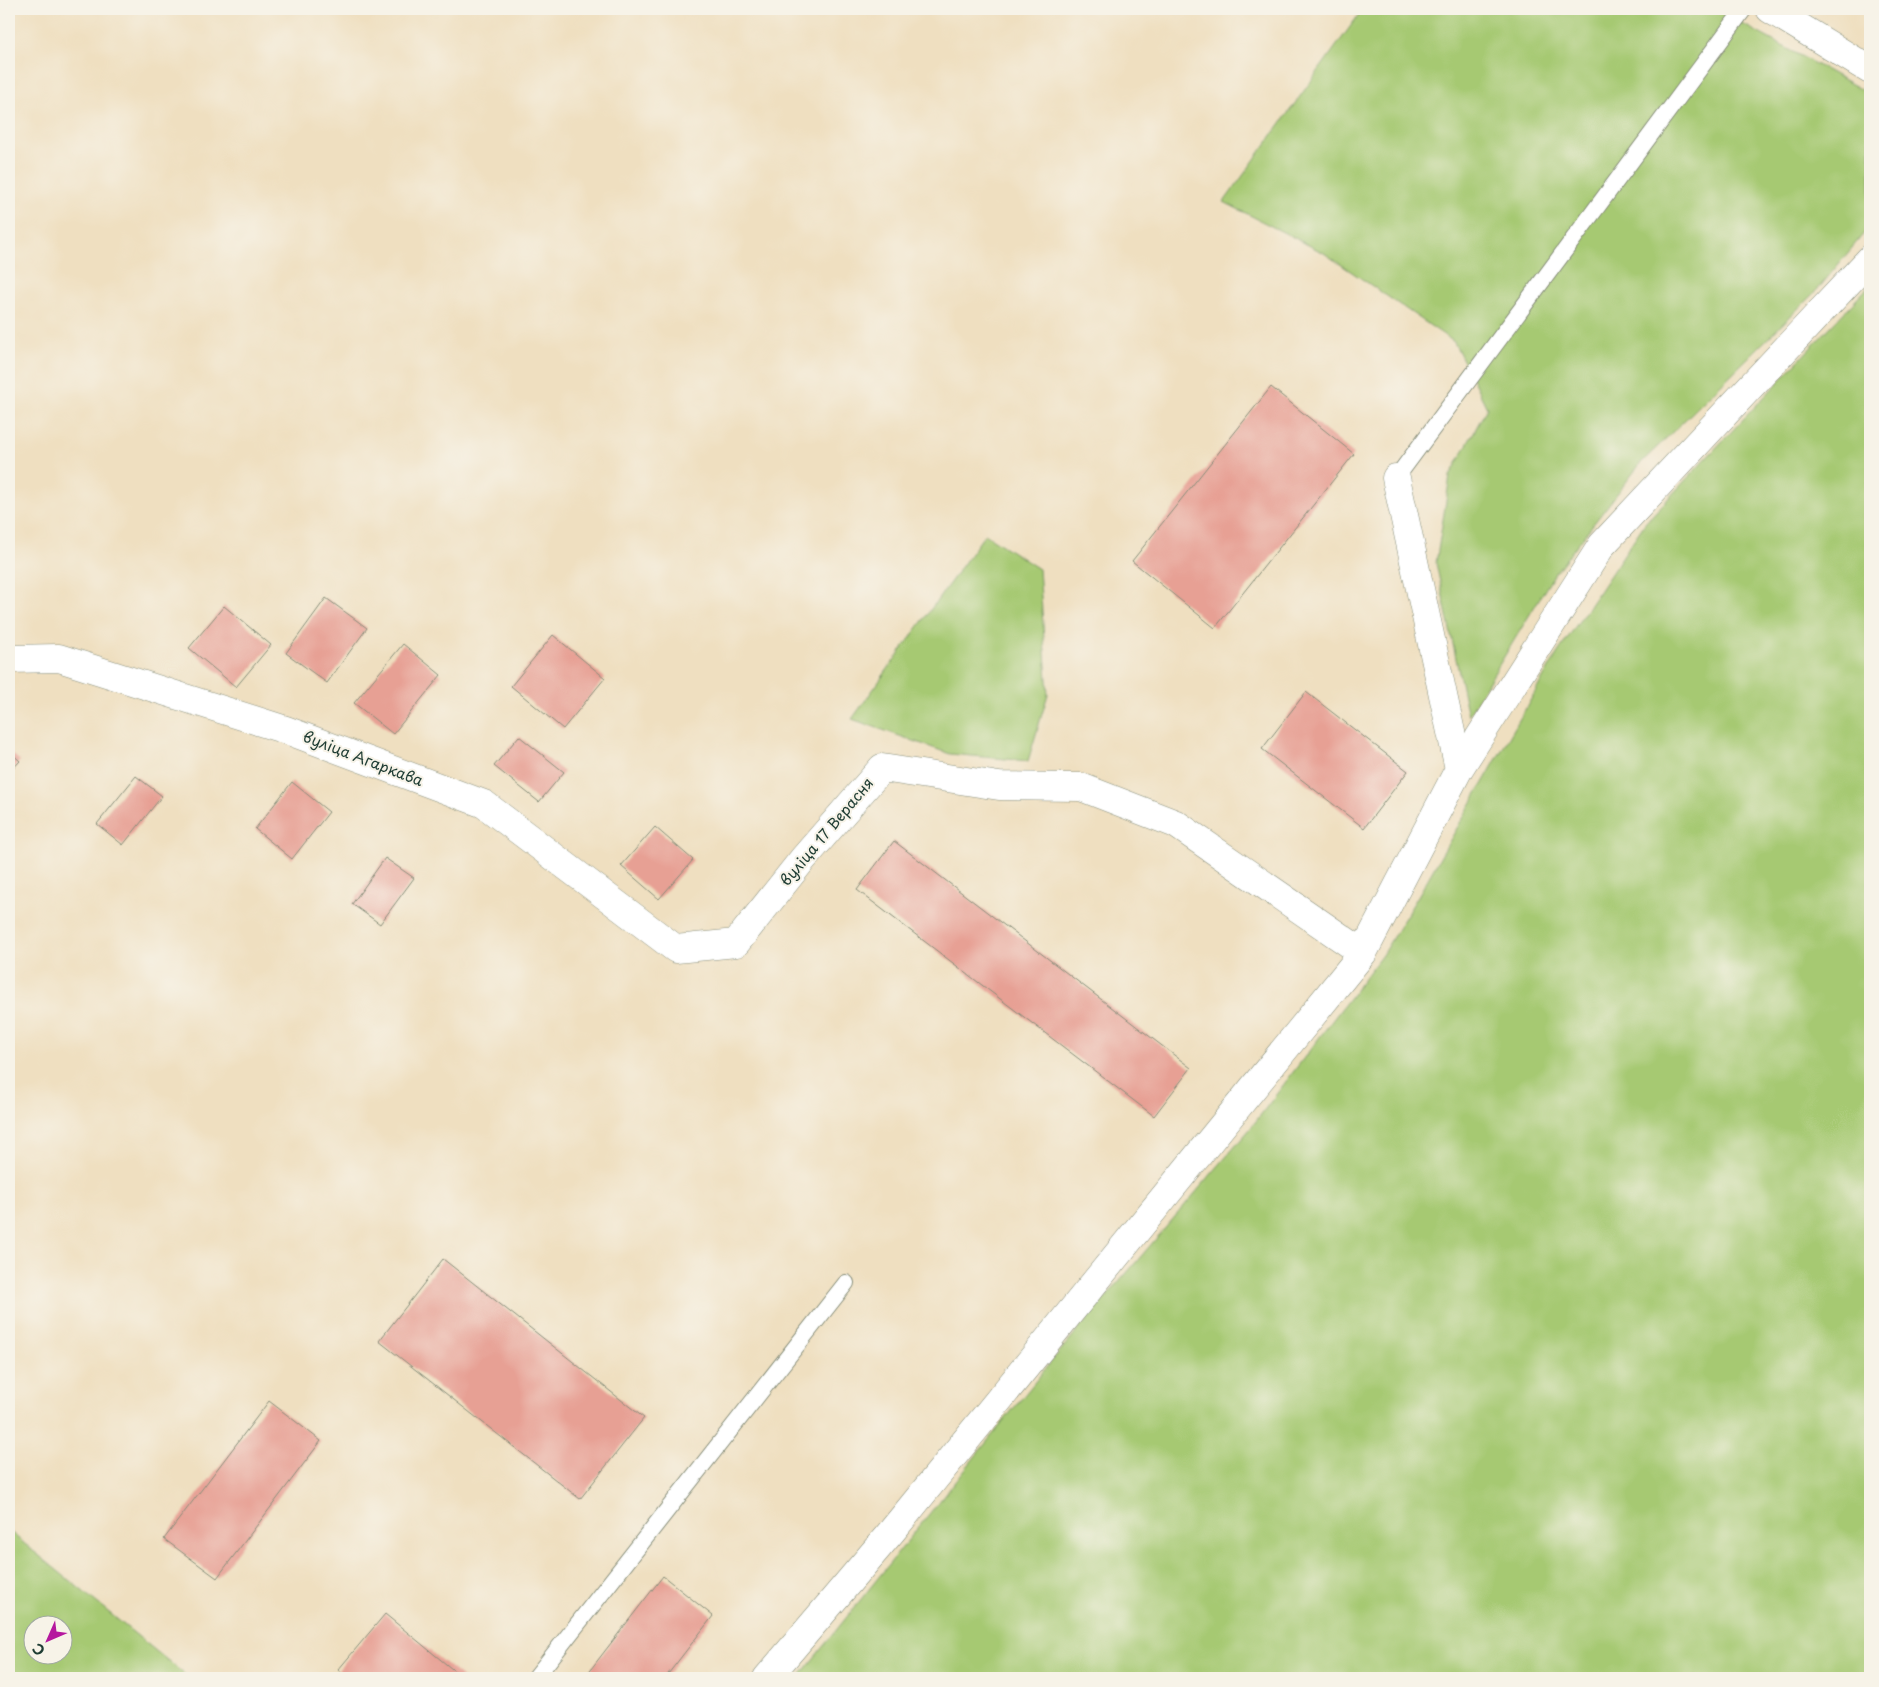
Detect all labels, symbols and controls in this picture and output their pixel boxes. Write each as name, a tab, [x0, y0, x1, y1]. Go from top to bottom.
street label: вуліца Агаркава	[300, 724, 428, 791]
street label: вуліца 17 Верасня	[774, 772, 878, 890]
north arrow	[22, 1614, 72, 1664]
text: С	[27, 1638, 50, 1661]

